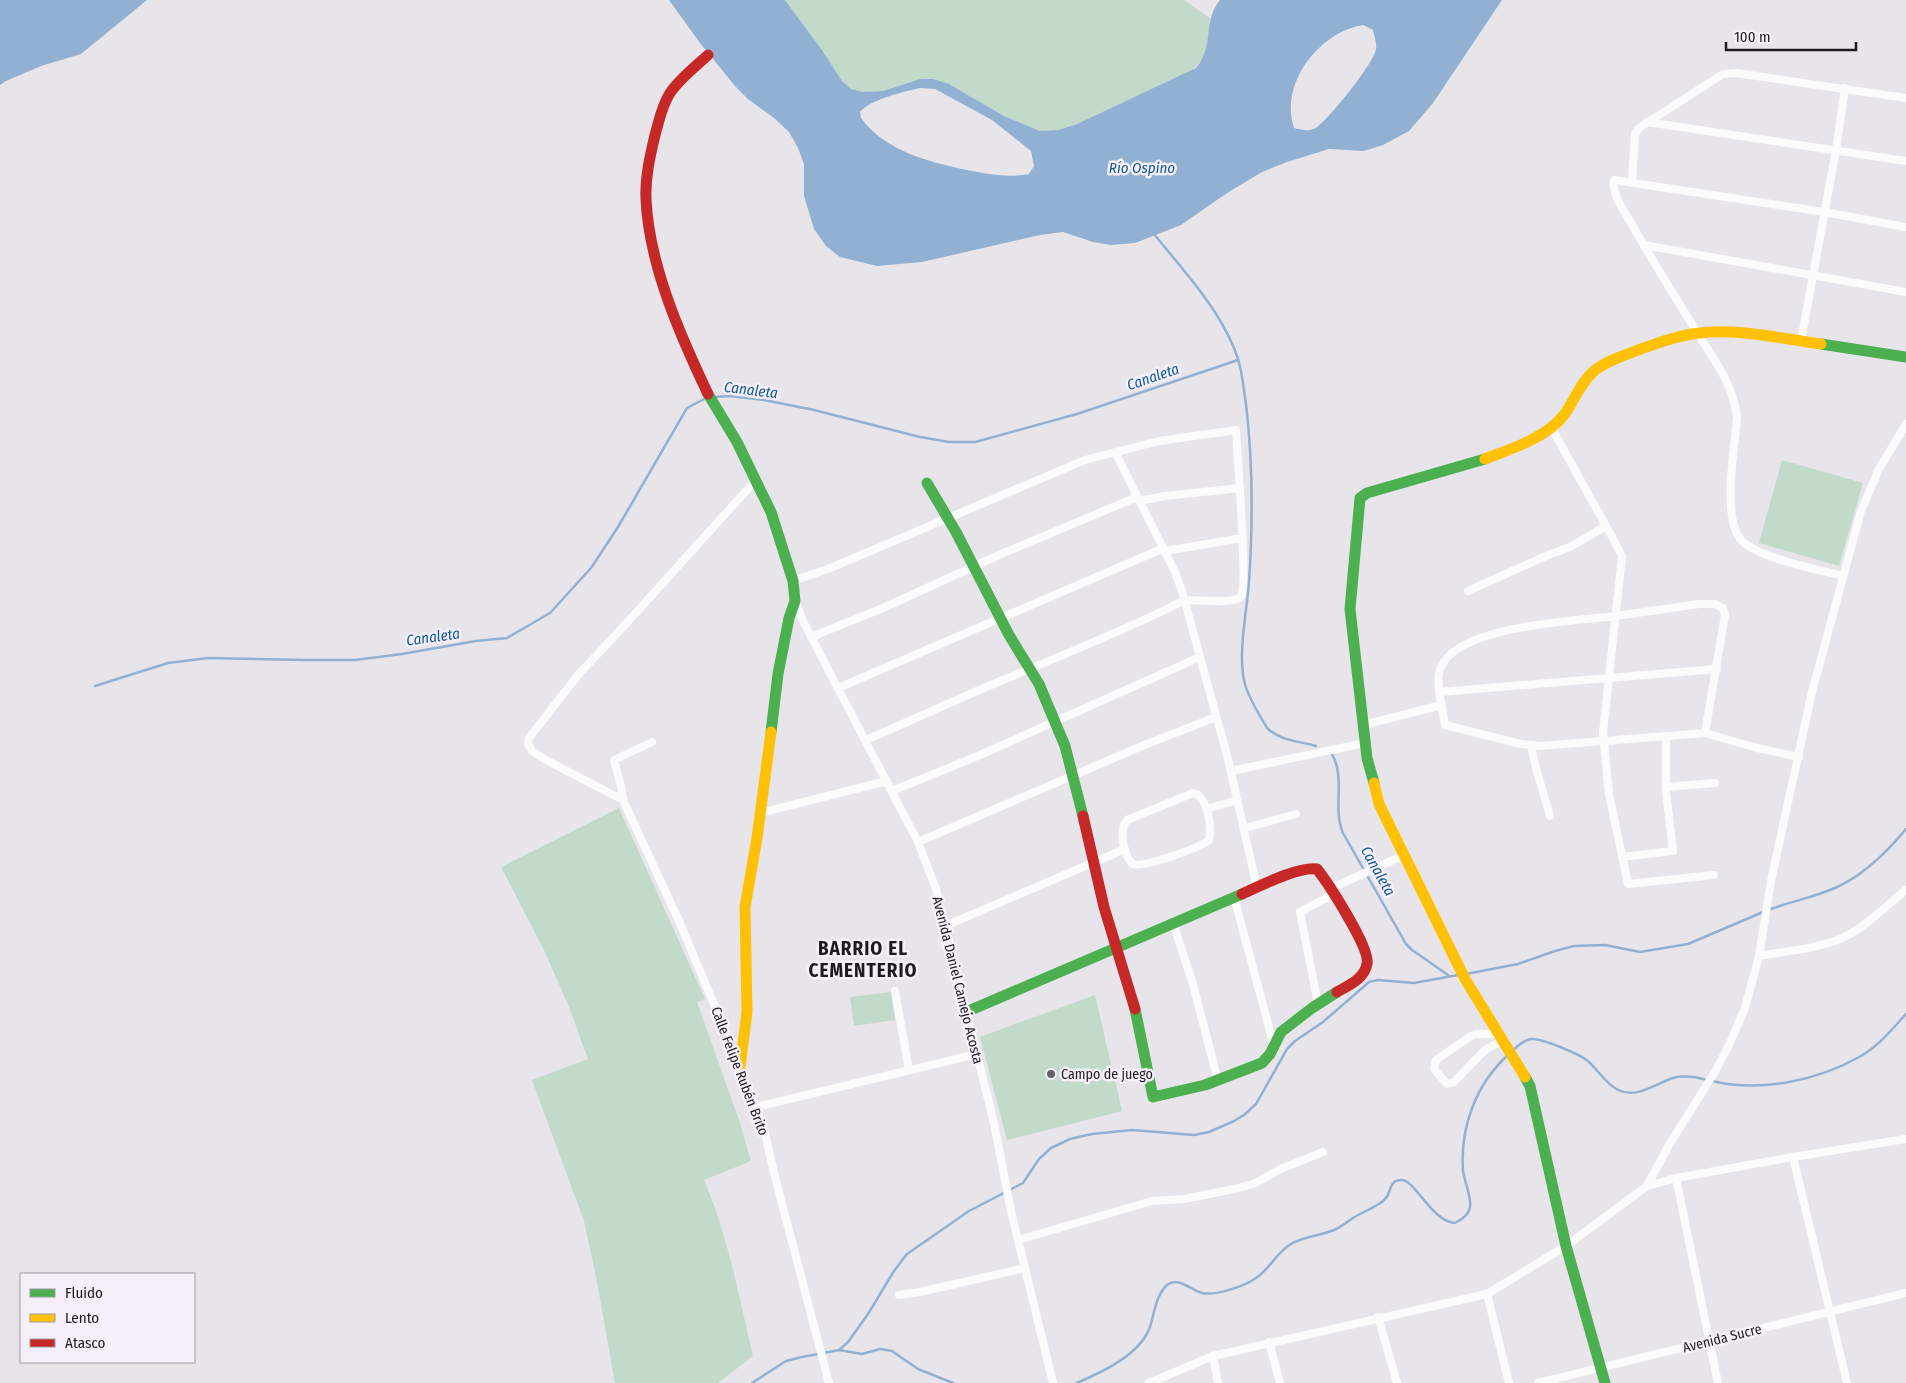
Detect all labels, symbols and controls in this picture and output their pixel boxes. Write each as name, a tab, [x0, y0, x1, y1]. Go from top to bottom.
scale bar	[1726, 20, 1856, 52]
text: 100 m	[1734, 28, 1771, 46]
water label: Río Ospino	[1109, 159, 1175, 177]
water label: Canaleta	[1125, 360, 1182, 394]
water label: Canaleta	[723, 378, 779, 402]
water label: Canaleta	[405, 624, 461, 650]
water label: Canaleta	[1357, 843, 1399, 899]
street label: Avenida Daniel Camejo Acosta	[928, 895, 987, 1066]
district label: BARRIO EL CEMENTERIO	[808, 937, 918, 982]
street label: Calle Felipe Rubén Brito	[707, 1004, 772, 1138]
place label: Campo de juego	[1061, 1066, 1153, 1083]
marker: Campo de juego	[1045, 1068, 1057, 1080]
legend	[20, 1273, 195, 1363]
text: Fluido	[65, 1284, 103, 1302]
text: Lento	[65, 1309, 99, 1327]
street label: Avenida Sucre	[1681, 1320, 1763, 1356]
text: Atasco	[65, 1334, 105, 1352]

